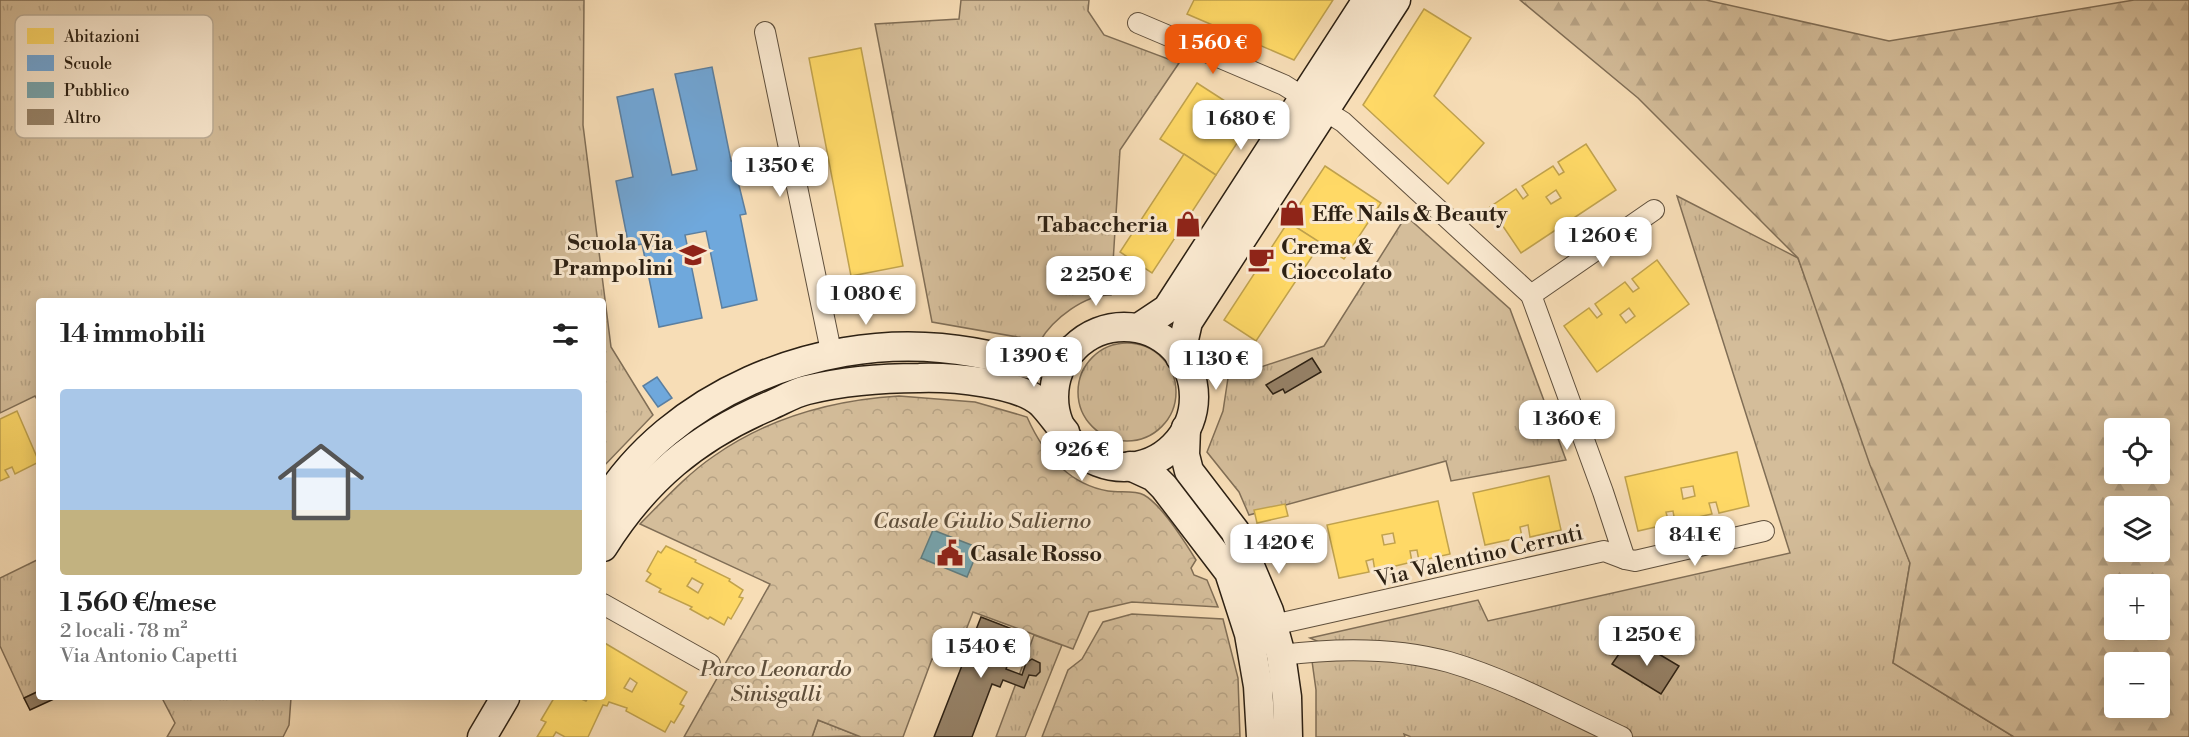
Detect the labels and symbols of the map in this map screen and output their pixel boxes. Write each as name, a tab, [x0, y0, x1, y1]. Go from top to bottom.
legend	[15, 15, 213, 138]
pin: 1 560 €	[1158, 24, 1268, 75]
text: Abitazioni	[63, 27, 140, 47]
text: Scuole	[64, 54, 112, 74]
text: Pubblico	[64, 81, 130, 101]
pin: 1 680 €	[1186, 100, 1296, 151]
text: Altro	[63, 108, 101, 128]
pin: 1 350 €	[725, 147, 835, 198]
shop icon: Effe Nails & Beauty	[1277, 198, 1307, 228]
place label: Effe Nails & Beauty	[1312, 201, 1508, 228]
shop icon: Tabaccheria	[1173, 209, 1203, 239]
place label: Tabaccheria	[1037, 212, 1169, 239]
pin: 1 260 €	[1548, 217, 1658, 268]
place label: Scuola Via Prampolini	[553, 230, 674, 282]
place label: Crema & Cioccolato	[1281, 234, 1393, 286]
school or university icon: Scuola Via Prampolini	[678, 240, 708, 270]
cafe icon: Crema & Cioccolato	[1246, 244, 1276, 274]
pin: 2 250 €	[1041, 256, 1151, 307]
pin: 1 080 €	[811, 275, 921, 326]
pin: 1 390 €	[979, 337, 1089, 388]
pin: 1 130 €	[1161, 340, 1271, 391]
pin: 1 360 €	[1512, 400, 1622, 451]
pin: 926 €	[1040, 431, 1124, 482]
park label: Casale Giulio Salierno	[873, 508, 1091, 535]
pin: 841 €	[1653, 516, 1737, 567]
street label: Via Valentino Cerruti	[1372, 519, 1586, 594]
pin: 1 420 €	[1224, 524, 1334, 575]
public building icon: Casale Rosso	[935, 538, 965, 568]
place label: Casale Rosso	[970, 541, 1102, 568]
pin: 1 250 €	[1592, 616, 1702, 667]
pin: 1 540 €	[926, 628, 1036, 679]
park label: Parco Leonardo Sinisgalli	[699, 656, 852, 708]

